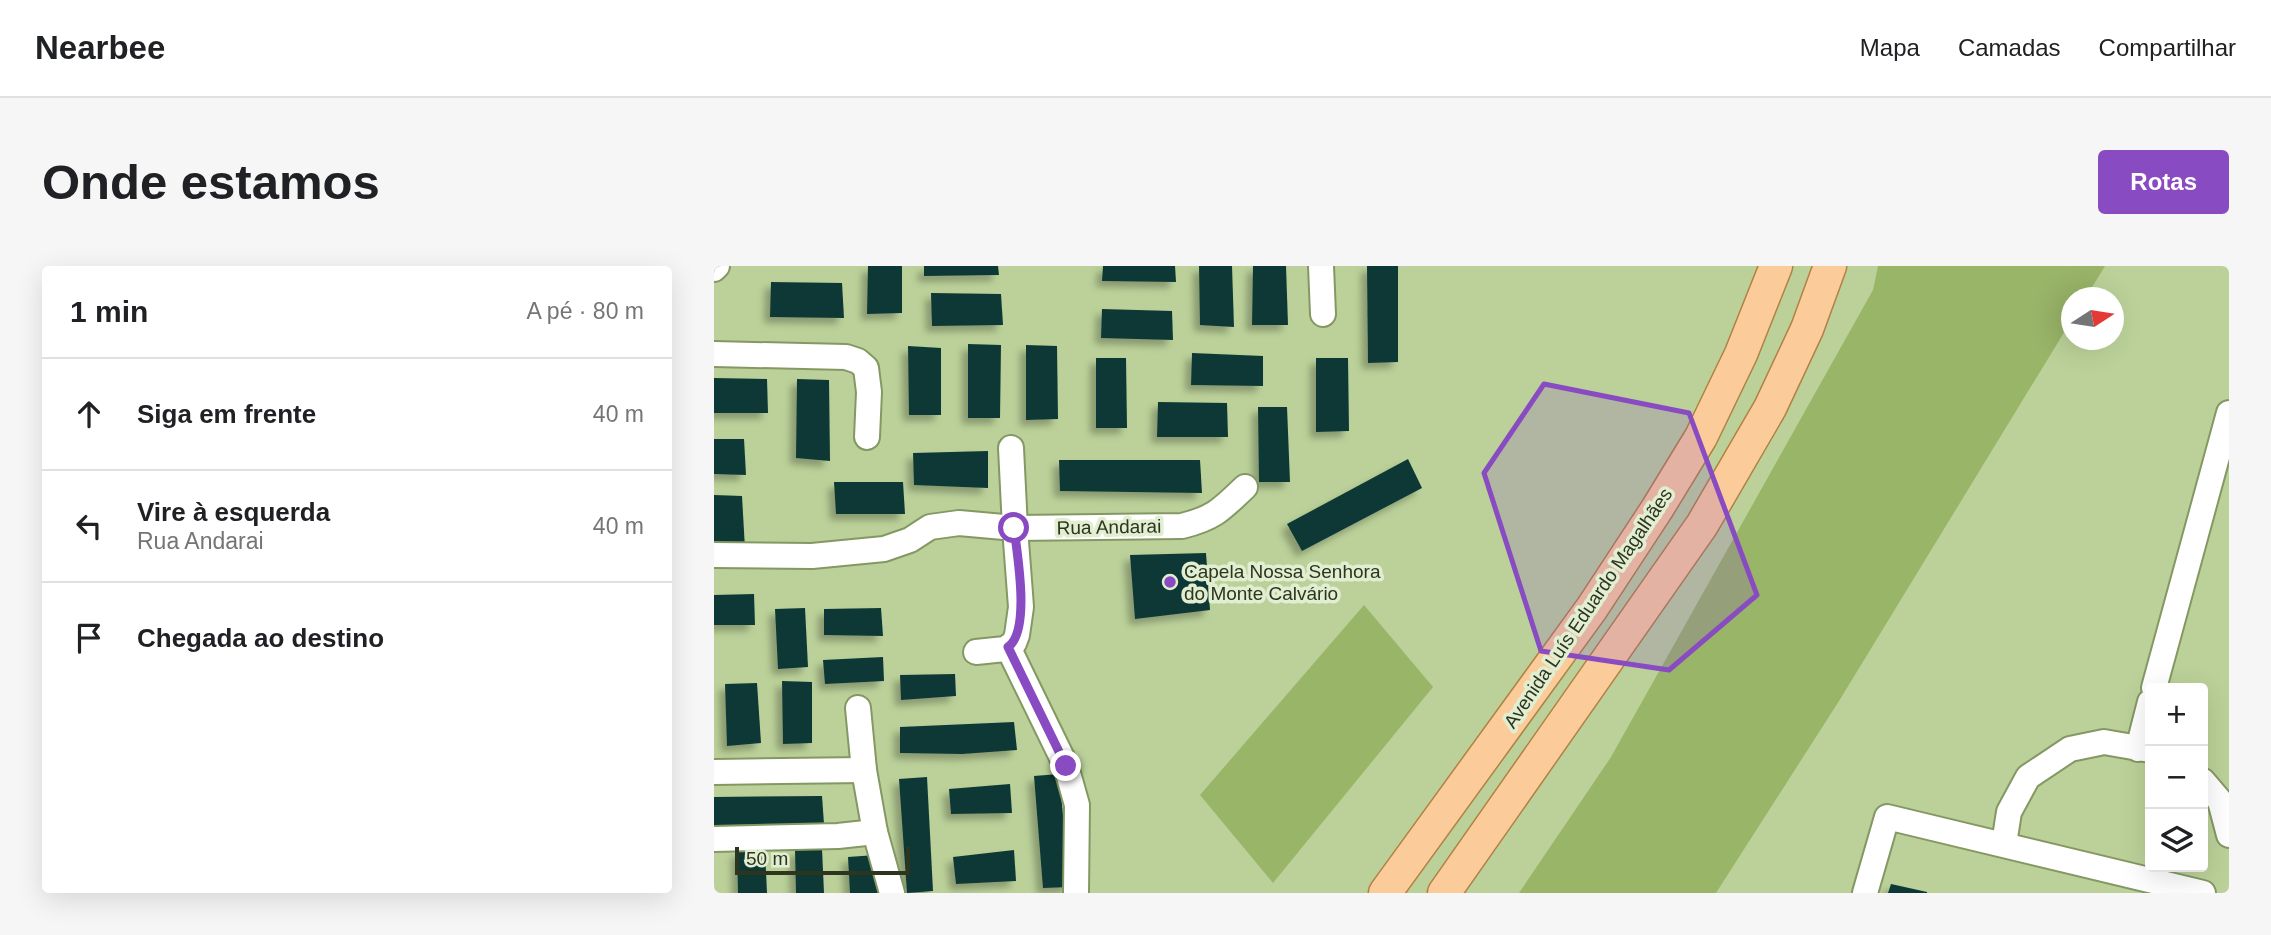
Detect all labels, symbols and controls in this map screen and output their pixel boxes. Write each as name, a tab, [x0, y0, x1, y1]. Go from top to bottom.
text: Nearbee	[35, 29, 165, 66]
text: Mapa	[1860, 34, 1920, 61]
text: Camadas	[1958, 34, 2061, 61]
text: Compartilhar	[2099, 34, 2236, 61]
button: Rotas	[2098, 150, 2229, 214]
text: Onde estamos	[42, 155, 380, 209]
north arrow	[2061, 287, 2124, 350]
text: 1 min	[70, 295, 148, 328]
text: A pé · 80 m	[526, 298, 644, 324]
icon: ahead	[70, 395, 108, 433]
text: Siga em frente	[137, 399, 316, 429]
text: 40 m	[593, 401, 644, 427]
street label: Avenida Luís Eduardo Magalhães	[1500, 484, 1676, 732]
text: Vire à esquerda	[137, 497, 330, 527]
icon: left	[70, 507, 108, 545]
route start	[998, 512, 1029, 543]
text: 40 m	[593, 513, 644, 539]
street label: Rua Andarai	[1057, 516, 1161, 538]
text: Rua Andarai	[137, 528, 264, 554]
place label: Capela Nossa Senhora do Monte Calvário	[1184, 561, 1381, 604]
marker: Capela Nossa Senhora do Monte Calvário	[1162, 574, 1178, 590]
icon: arrive	[70, 619, 108, 657]
text: Chegada ao destino	[137, 623, 384, 653]
map controls	[2145, 683, 2208, 872]
button: +	[2145, 683, 2208, 746]
button: −	[2145, 746, 2208, 809]
route end	[1050, 750, 1081, 781]
button: layers	[2145, 809, 2208, 872]
scale bar	[735, 844, 910, 876]
text: 50 m	[746, 848, 788, 869]

